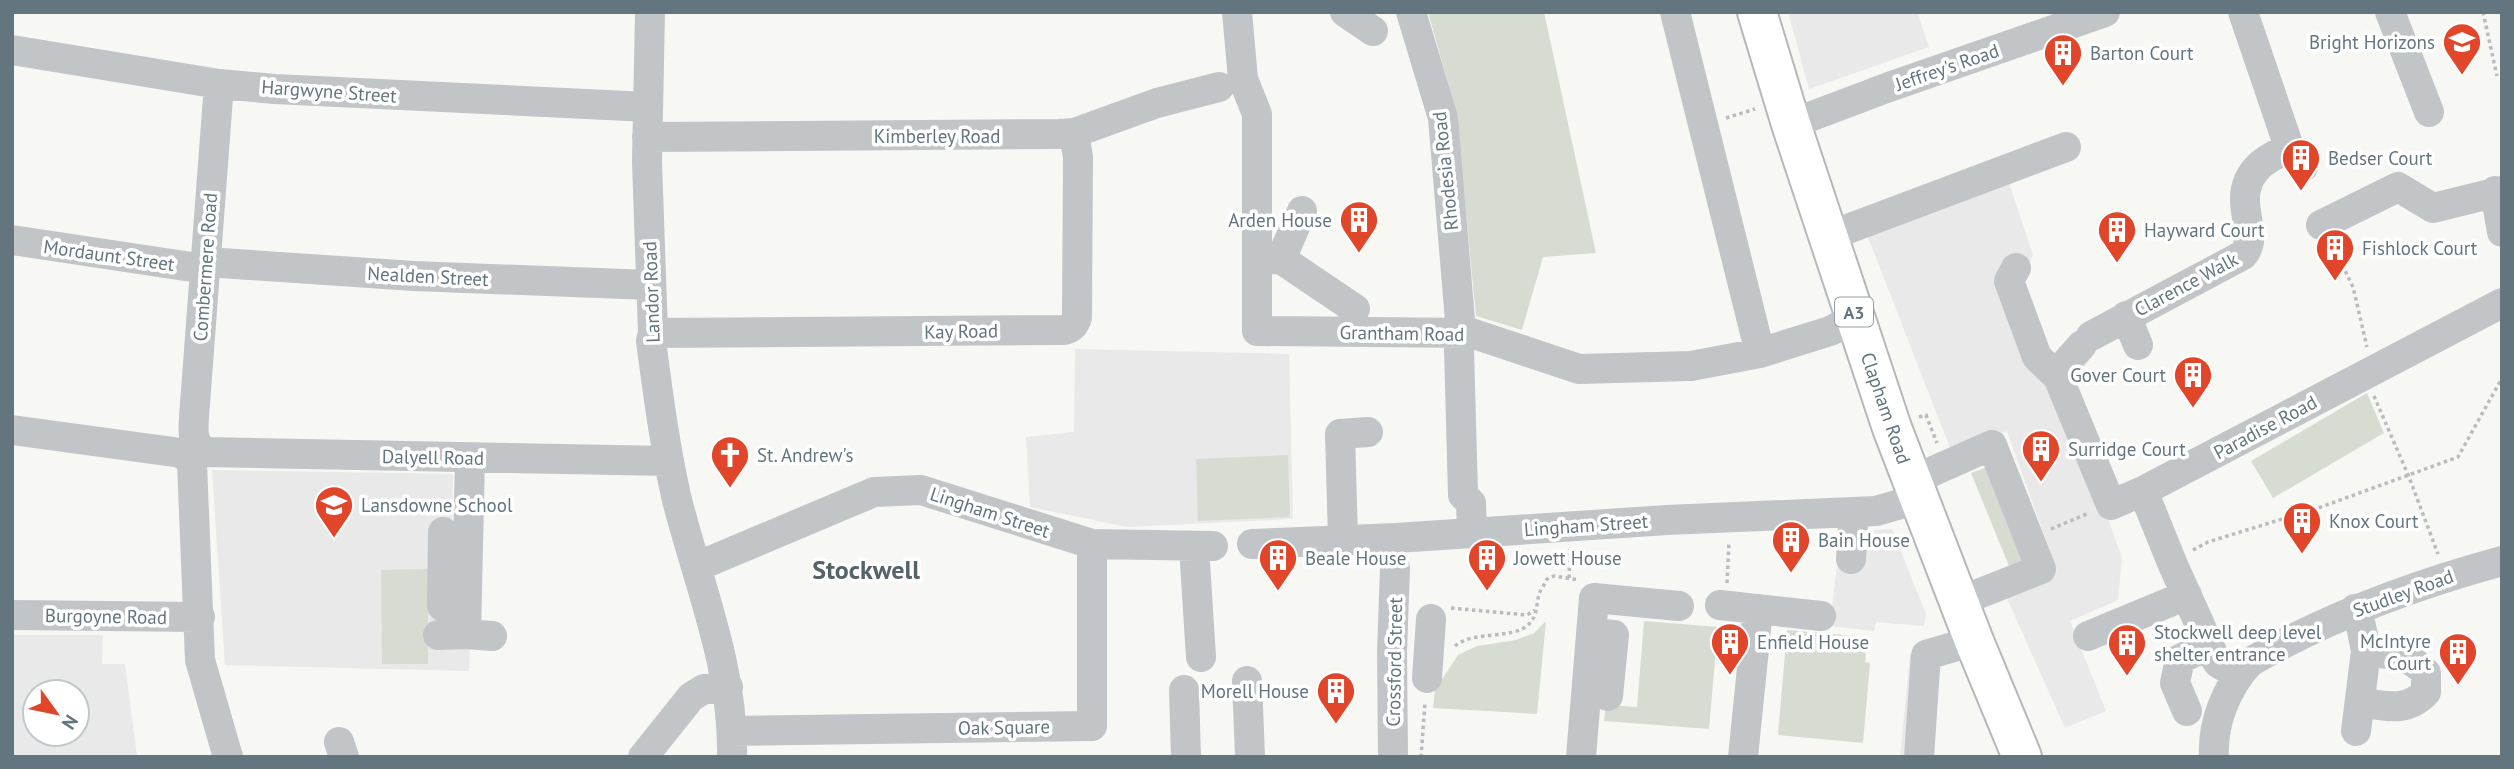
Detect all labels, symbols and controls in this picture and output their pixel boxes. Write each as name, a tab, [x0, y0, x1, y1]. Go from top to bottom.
school or university icon: Bright Horizons	[2441, 21, 2483, 76]
place label: Bright Horizons	[2309, 30, 2435, 54]
building icon: Barton Court	[2042, 32, 2084, 87]
street label: Jeffrey's Road	[1891, 38, 2002, 96]
place label: Barton Court	[2090, 41, 2194, 65]
street label: Hargwyne Street	[261, 74, 398, 108]
street label: Rhodesia Road	[1427, 110, 1463, 232]
street label: Kimberley Road	[874, 124, 1000, 148]
building icon: Bedser Court	[2280, 137, 2322, 192]
place label: Bedser Court	[2328, 146, 2433, 170]
street label: Combermere Road	[188, 192, 222, 342]
building icon: Arden House	[1338, 199, 1380, 254]
place label: Arden House	[1228, 208, 1332, 232]
building icon: Hayward Court	[2096, 209, 2138, 264]
place label: Hayward Court	[2144, 218, 2265, 242]
building icon: Fishlock Court	[2314, 227, 2356, 282]
street label: Mordaunt Street	[42, 234, 177, 276]
place label: Fishlock Court	[2362, 236, 2478, 260]
street label: Landor Road	[637, 241, 665, 343]
street label: Clarence Walk	[2130, 247, 2242, 321]
street label: Nealden Street	[367, 261, 490, 291]
road number: A3	[1835, 298, 1873, 326]
street label: Kay Road	[924, 318, 998, 344]
street label: Grantham Road	[1339, 320, 1465, 346]
street label: Clapham Road	[1856, 349, 1916, 467]
building icon: Gover Court	[2172, 354, 2214, 409]
place label: Gover Court	[2070, 363, 2167, 387]
street label: Paradise Road	[2209, 390, 2321, 464]
building icon: Surridge Court	[2020, 428, 2062, 483]
church icon: St. Andrew's	[709, 434, 751, 489]
place label: Surridge Court	[2068, 437, 2186, 461]
place label: St. Andrew's	[757, 443, 853, 467]
street label: Dalyell Road	[382, 444, 484, 470]
street label: Lingham Street	[927, 481, 1053, 543]
school or university icon: Lansdowne School	[313, 484, 355, 539]
place label: Lansdowne School	[361, 493, 513, 517]
building icon: Knox Court	[2281, 500, 2323, 555]
street label: Lingham Street	[1523, 509, 1649, 541]
place label: Knox Court	[2329, 509, 2419, 533]
building icon: Bain House	[1770, 519, 1812, 574]
place label: Bain House	[1818, 528, 1910, 552]
building icon: Beale House	[1257, 537, 1299, 592]
building icon: Jowett House	[1466, 537, 1508, 592]
place label: Beale House	[1305, 546, 1406, 570]
place label: Jowett House	[1513, 546, 1622, 570]
district label: Stockwell	[812, 553, 920, 586]
street label: Studley Road	[2349, 564, 2457, 622]
street label: Crossford Street	[1381, 597, 1407, 727]
street label: Burgoyne Road	[45, 603, 167, 629]
place label: Stockwell deep level shelter entrance	[2154, 620, 2322, 666]
building icon: Enfield House	[1709, 621, 1751, 676]
building icon: Stockwell deep level shelter entrance	[2106, 622, 2148, 677]
place label: McIntyre Court	[2360, 629, 2432, 675]
place label: Enfield House	[1757, 630, 1869, 654]
building icon: McIntyre Court	[2437, 631, 2479, 686]
building icon: Morell House	[1315, 670, 1357, 725]
north arrow	[21, 678, 91, 748]
place label: Morell House	[1201, 679, 1309, 703]
text: N	[57, 710, 84, 734]
street label: Oak Square	[958, 714, 1050, 740]

